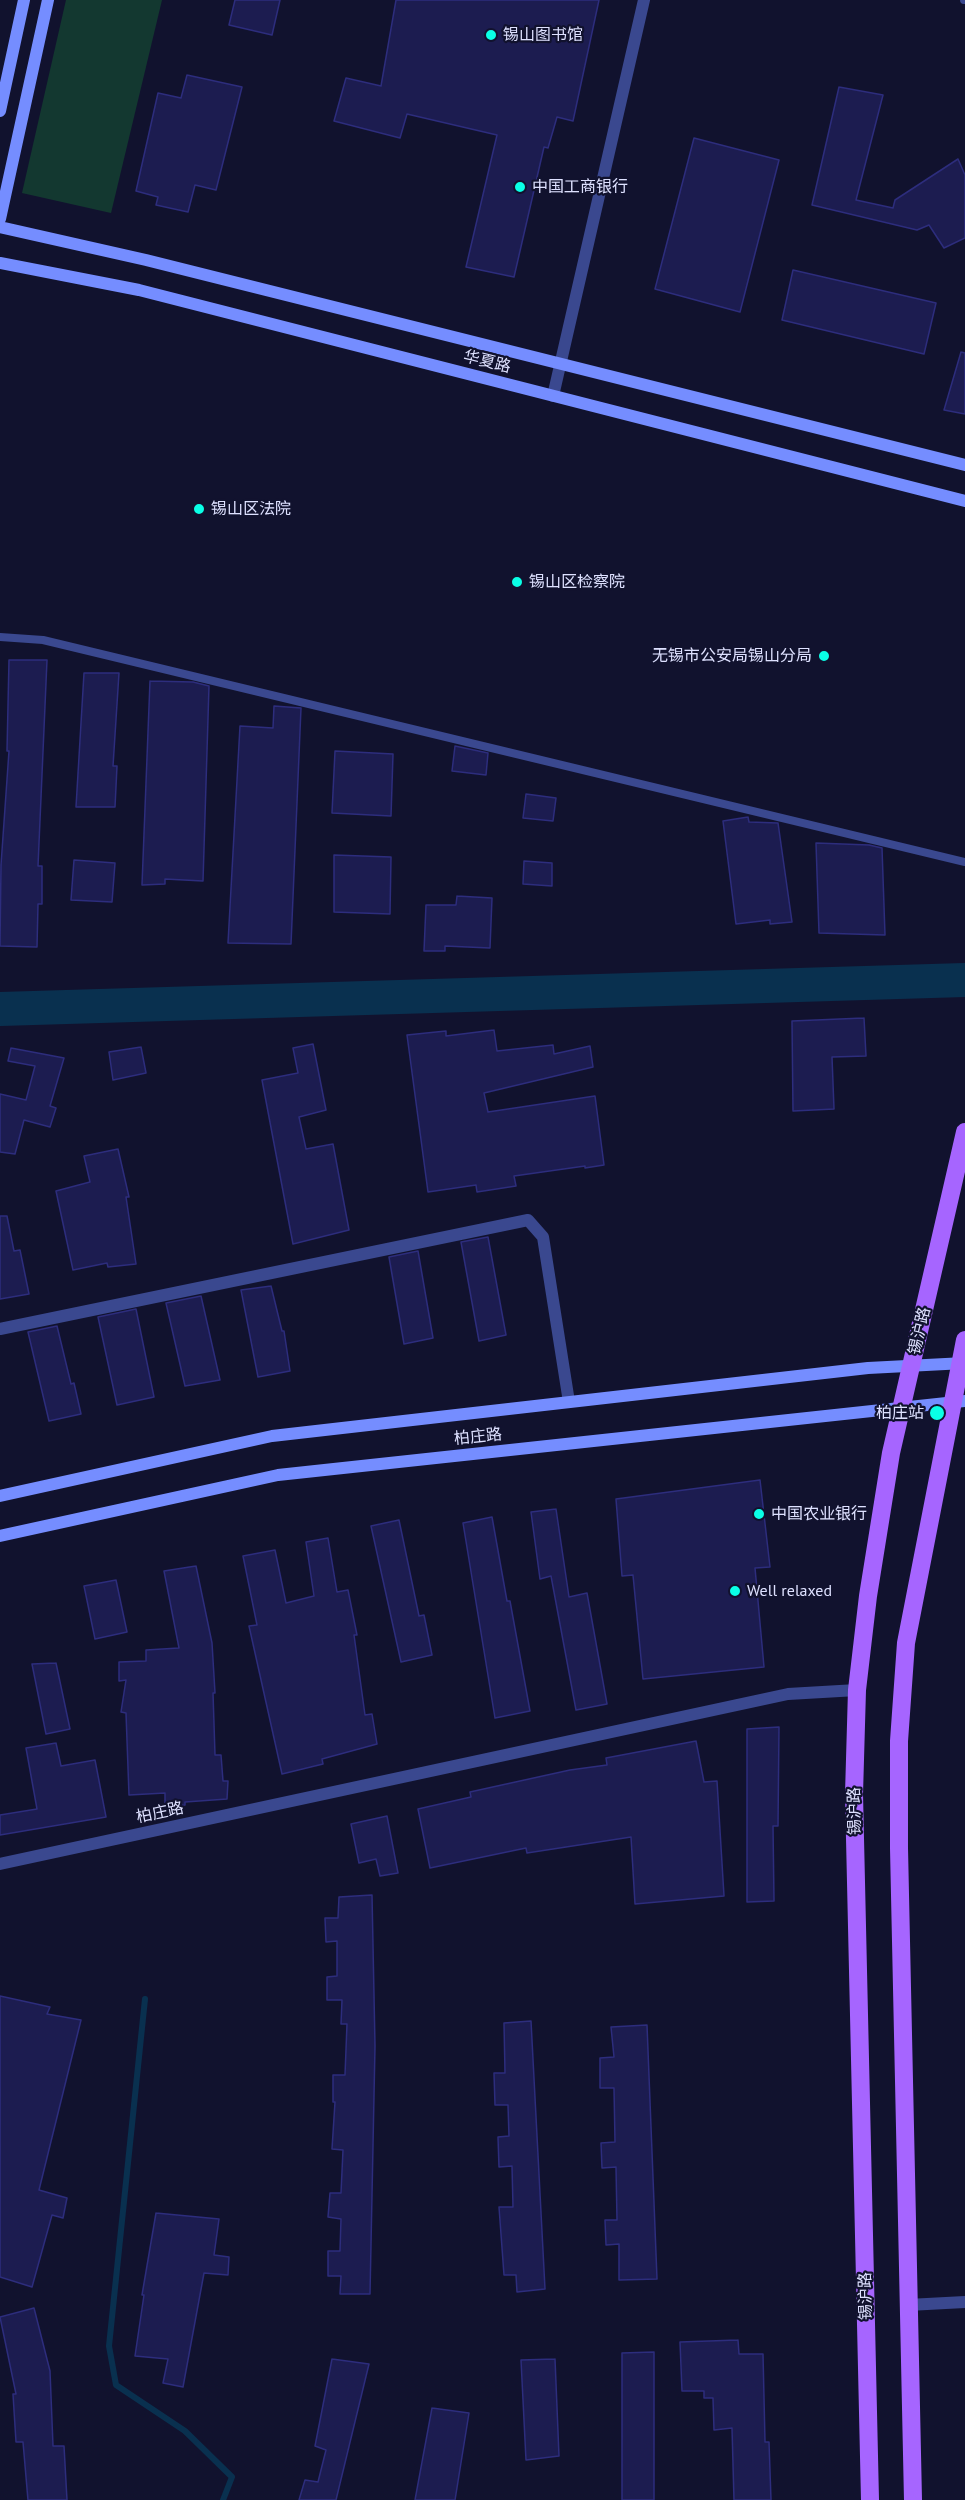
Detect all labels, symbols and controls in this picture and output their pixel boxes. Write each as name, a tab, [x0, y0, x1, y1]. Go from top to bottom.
place label: 锡山图书馆	[503, 25, 583, 45]
marker: 锡山图书馆	[484, 28, 498, 42]
place label: 中国工商银行	[532, 177, 628, 197]
marker: 中国工商银行	[513, 180, 527, 194]
street label: 华夏路	[461, 347, 513, 377]
place label: 锡山区法院	[211, 499, 291, 519]
marker: 锡山区法院	[192, 502, 206, 516]
place label: 锡山区检察院	[529, 572, 625, 592]
marker: 锡山区检察院	[510, 575, 524, 589]
place label: 无锡市公安局锡山分局	[652, 646, 812, 666]
marker: 无锡市公安局锡山分局	[817, 649, 831, 663]
street label: 锡沪路	[905, 1305, 935, 1357]
place label: 柏庄站	[876, 1403, 924, 1423]
marker: 柏庄站	[928, 1404, 946, 1422]
street label: 柏庄路	[453, 1425, 503, 1449]
place label: 中国农业银行	[771, 1504, 867, 1524]
marker: 中国农业银行	[752, 1507, 766, 1521]
place label: Well relaxed	[747, 1581, 832, 1601]
marker: Well relaxed	[728, 1584, 742, 1598]
street label: 锡沪路	[845, 1787, 865, 1835]
street label: 柏庄路	[135, 1799, 185, 1827]
street label: 锡沪路	[856, 2272, 876, 2320]

